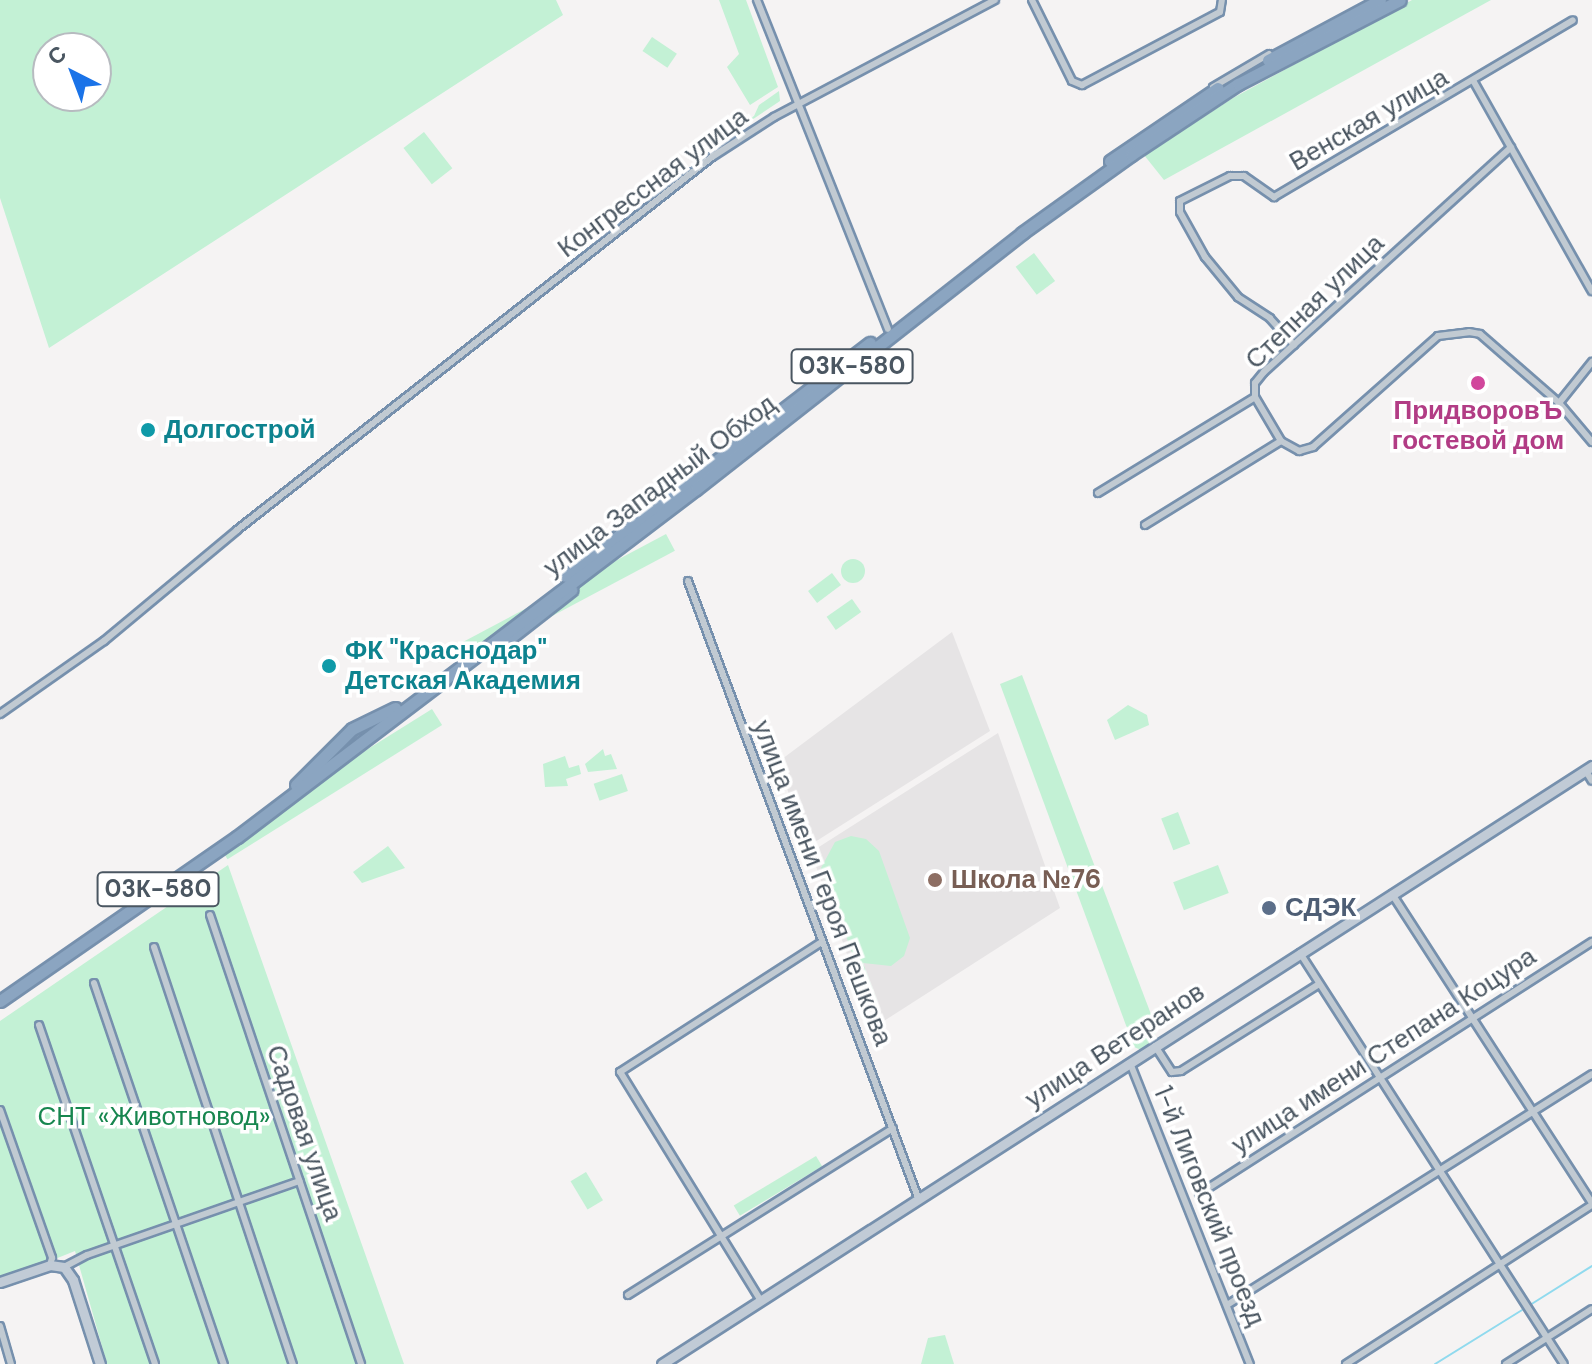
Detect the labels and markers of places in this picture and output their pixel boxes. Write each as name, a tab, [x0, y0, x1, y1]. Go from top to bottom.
marker: ПридворовЪ гостевой дом	[1469, 374, 1487, 392]
place label: ПридворовЪ гостевой дом	[1392, 395, 1564, 456]
place label: Долгострой	[164, 414, 316, 446]
marker: Долгострой	[139, 421, 157, 439]
place label: ФК "Краснодар" Детская Академия	[345, 635, 581, 696]
marker: ФК "Краснодар" Детская Академия	[320, 657, 338, 675]
place label: Школа №76	[951, 864, 1101, 896]
marker: Школа №76	[926, 871, 944, 889]
place label: СДЭК	[1285, 892, 1356, 924]
marker: СДЭК	[1260, 899, 1278, 917]

